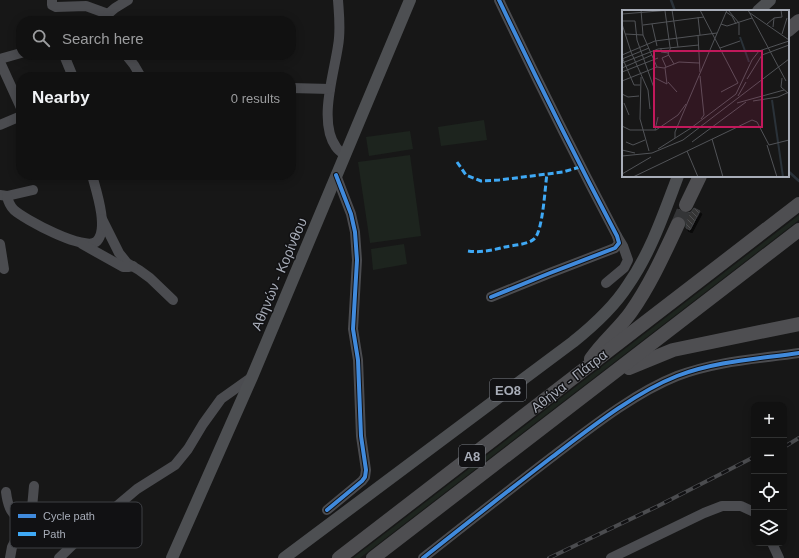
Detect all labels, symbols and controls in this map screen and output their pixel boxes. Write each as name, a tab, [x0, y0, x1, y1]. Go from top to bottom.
inset map	[622, 10, 789, 177]
search box	[16, 16, 296, 60]
icon: search	[30, 27, 52, 49]
text: Search here	[62, 30, 144, 47]
text: Nearby	[32, 88, 90, 107]
text: 0 results	[231, 91, 280, 106]
street label: Αθηνών - Κορίνθου	[248, 215, 310, 333]
street label: Αθήνα - Πάτρα	[528, 346, 610, 416]
road number: ΕΟ8	[490, 379, 526, 401]
map controls	[751, 402, 787, 546]
button: +	[751, 402, 787, 438]
button: −	[751, 438, 787, 474]
road number: Α8	[459, 445, 485, 467]
button: locate	[751, 474, 787, 510]
legend	[10, 502, 142, 548]
text: Cycle path	[43, 510, 95, 522]
button: layers	[751, 510, 787, 546]
text: Path	[43, 528, 66, 540]

